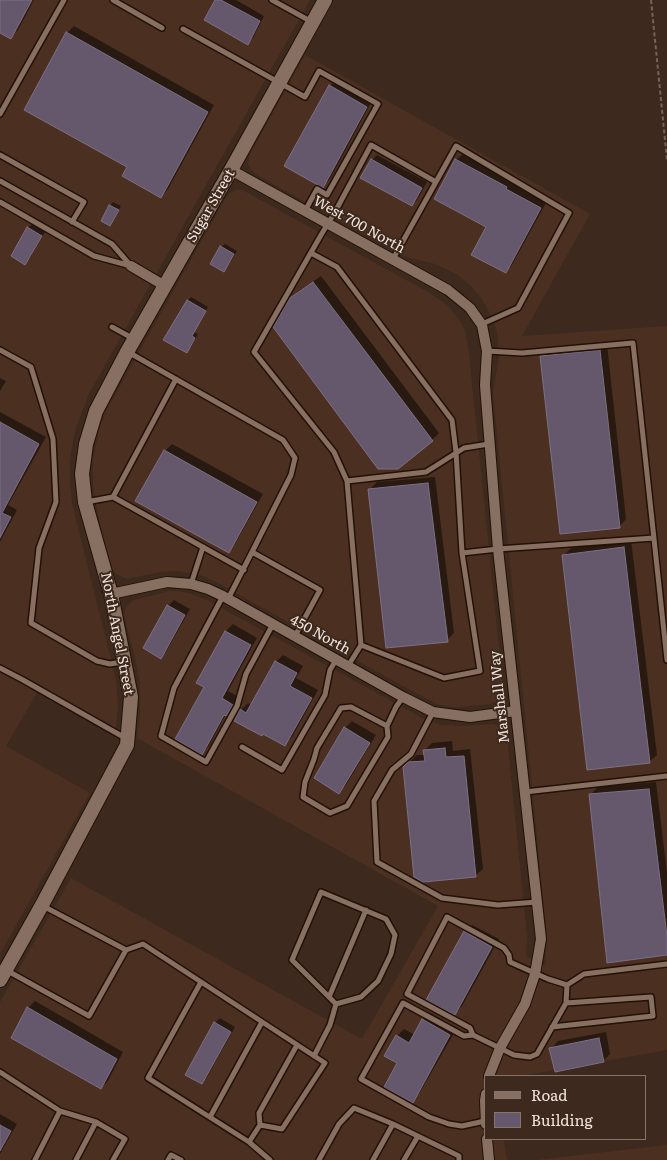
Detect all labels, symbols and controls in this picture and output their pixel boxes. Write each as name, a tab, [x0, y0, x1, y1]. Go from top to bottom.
street label: Sugar Street	[183, 166, 239, 246]
street label: West 700 North	[310, 193, 408, 257]
street label: North Angel Street	[97, 571, 137, 697]
street label: 450 North	[287, 612, 353, 658]
street label: Marshall Way	[487, 650, 513, 744]
legend	[484, 1075, 647, 1140]
text: Road	[531, 1083, 567, 1106]
text: Building	[531, 1108, 593, 1131]

